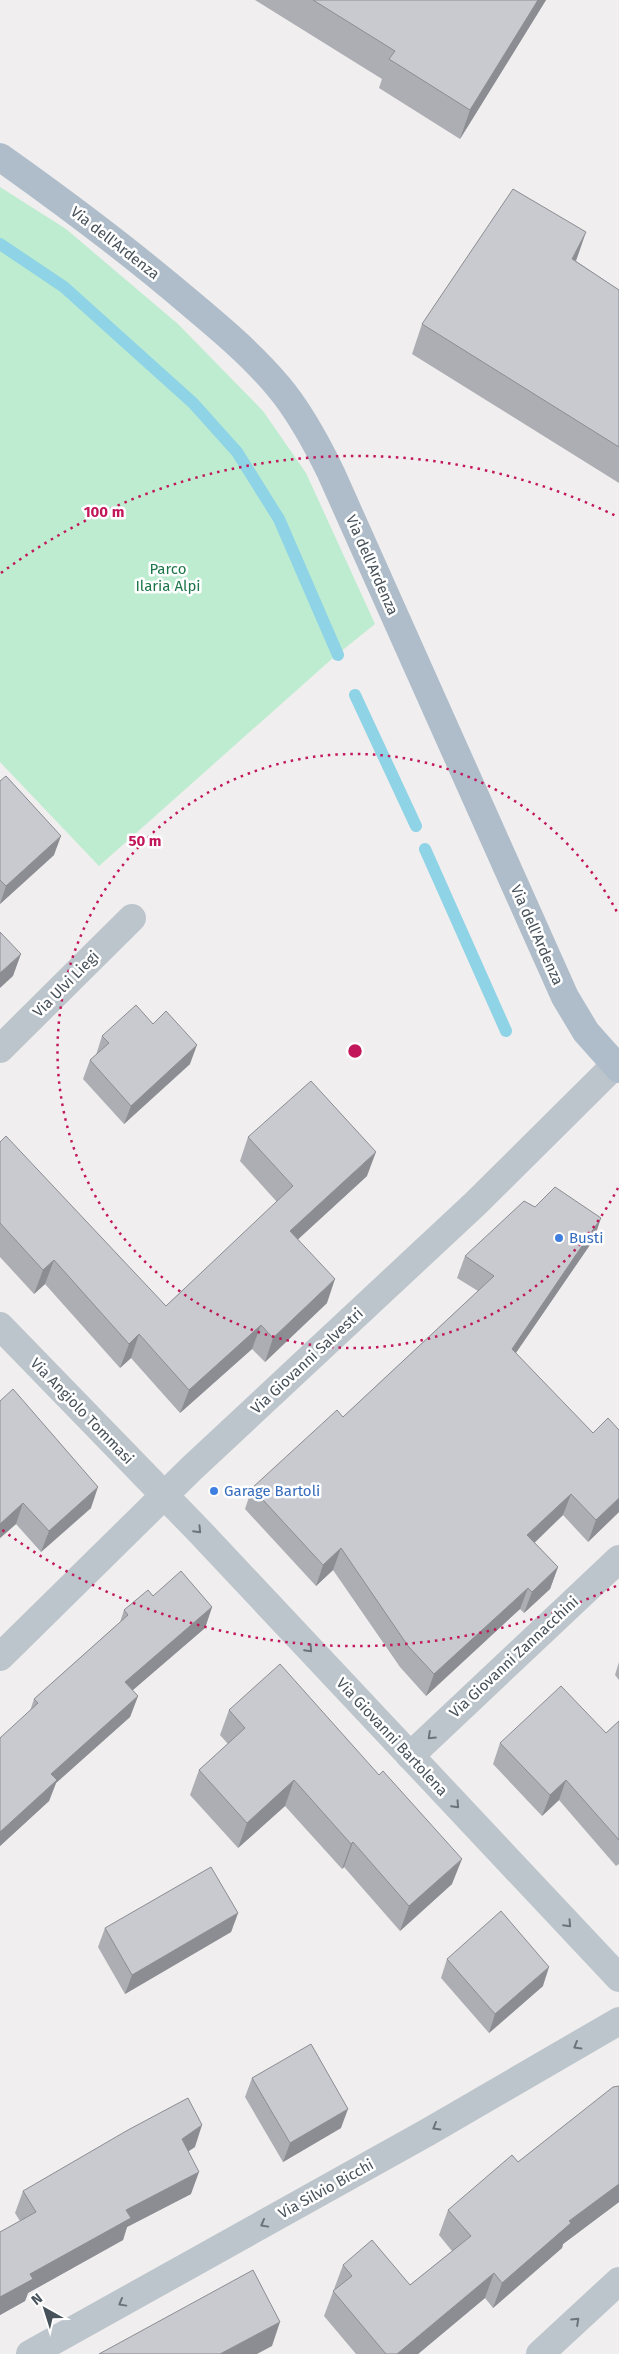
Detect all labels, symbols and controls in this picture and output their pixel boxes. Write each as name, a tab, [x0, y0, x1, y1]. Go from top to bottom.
street label: Via dell'Ardenza	[67, 203, 163, 283]
text: 100 m	[84, 503, 124, 521]
street label: Via dell'Ardenza	[342, 512, 402, 618]
park label: Parco Ilaria Alpi	[135, 560, 201, 595]
text: 50 m	[128, 832, 162, 850]
street label: Via dell'Ardenza	[507, 882, 567, 988]
street label: Via Ulvi Liegi	[29, 947, 103, 1021]
centre of rings	[346, 1042, 364, 1060]
place label: Busti	[569, 1229, 604, 1247]
marker: Busti	[553, 1232, 565, 1244]
street label: Via Giovanni Salvestri	[247, 1304, 367, 1418]
street label: Via Angiolo Tommasi	[27, 1354, 137, 1468]
place label: Garage Bartoli	[224, 1482, 320, 1500]
marker: Garage Bartoli	[208, 1485, 220, 1497]
one-way arrow	[192, 1524, 201, 1533]
street label: Via Giovanni Zannacchini	[446, 1593, 582, 1721]
one-way arrow	[303, 1643, 312, 1652]
street label: Via Giovanni Bartolena	[333, 1674, 451, 1800]
one-way arrow	[427, 1730, 436, 1739]
one-way arrow	[450, 1800, 459, 1809]
one-way arrow	[562, 1918, 571, 1927]
one-way arrow	[574, 2040, 583, 2050]
one-way arrow	[433, 2121, 442, 2131]
street label: Via Silvio Bicchi	[275, 2155, 377, 2223]
one-way arrow	[260, 2217, 269, 2227]
north arrow	[20, 2284, 70, 2334]
text: N	[28, 2290, 46, 2309]
one-way arrow	[118, 2297, 127, 2307]
one-way arrow	[570, 2318, 579, 2327]

